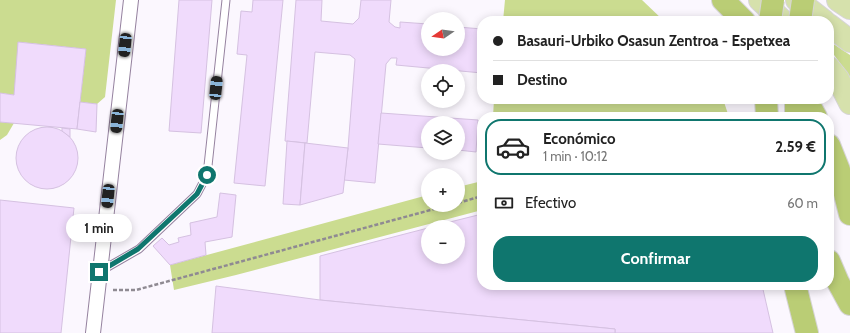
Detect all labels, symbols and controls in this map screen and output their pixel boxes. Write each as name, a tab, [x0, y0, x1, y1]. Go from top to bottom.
north arrow	[421, 12, 465, 56]
map controls	[421, 12, 465, 264]
car	[118, 32, 132, 58]
text: Basauri-Urbiko Osasun Zentroa - Espetxea	[517, 32, 790, 50]
button: locate	[421, 64, 465, 108]
text: Destino	[517, 71, 567, 89]
car	[209, 75, 223, 101]
car	[110, 108, 124, 134]
button: layers	[421, 116, 465, 160]
icon: car	[495, 129, 531, 165]
text: Económico	[543, 130, 615, 148]
text: 2.59 €	[775, 138, 816, 156]
text: 1 min · 10:12	[543, 148, 608, 164]
route start	[198, 166, 216, 184]
button: +	[421, 168, 465, 212]
car	[101, 183, 115, 209]
icon: cash	[493, 192, 515, 214]
text: Efectivo	[525, 194, 576, 212]
text: 60 m	[787, 195, 818, 211]
callout: 1 min	[66, 214, 132, 242]
text: 1 min	[84, 220, 114, 236]
button: −	[421, 220, 465, 264]
button: Confirmar	[493, 236, 818, 282]
route end	[90, 263, 108, 281]

